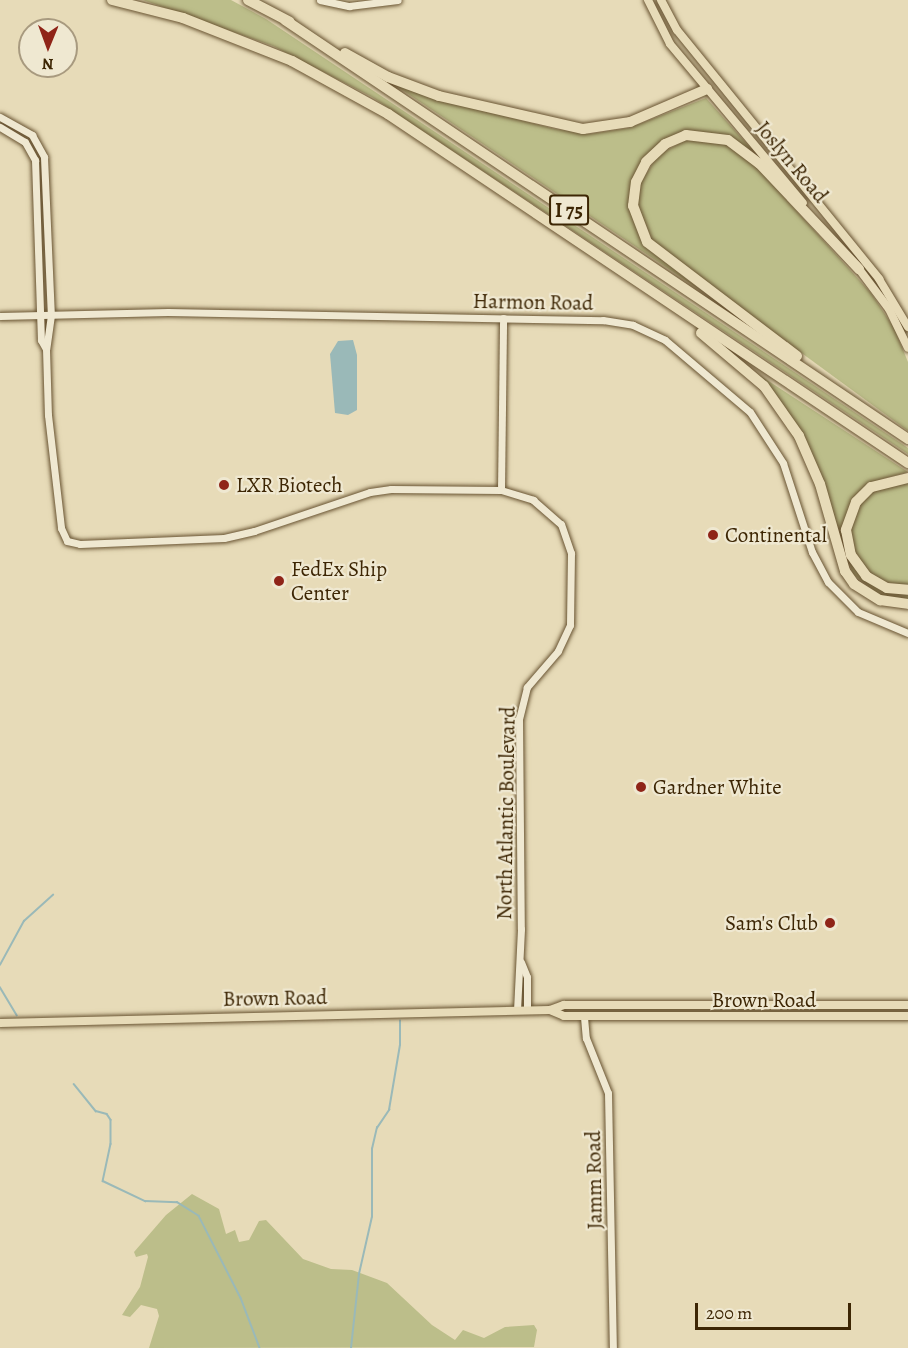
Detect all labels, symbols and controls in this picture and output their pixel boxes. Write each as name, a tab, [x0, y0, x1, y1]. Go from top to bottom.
north arrow	[18, 18, 78, 78]
text: N	[42, 53, 54, 75]
street label: Joslyn Road	[751, 116, 833, 208]
road number: I 75	[548, 193, 590, 227]
street label: Harmon Road	[473, 288, 593, 316]
place label: LXR Biotech	[236, 472, 343, 498]
marker: LXR Biotech	[217, 478, 231, 492]
place label: Continental	[725, 522, 827, 548]
marker: Continental	[706, 528, 720, 542]
place label: FedEx Ship Center	[291, 556, 387, 606]
marker: FedEx Ship Center	[272, 574, 286, 588]
street label: North Atlantic Boulevard	[492, 706, 520, 920]
place label: Gardner White	[653, 774, 782, 800]
marker: Gardner White	[634, 780, 648, 794]
place label: Sam's Club	[725, 910, 818, 936]
marker: Sam's Club	[823, 916, 837, 930]
street label: Brown Road	[223, 984, 327, 1012]
street label: Brown Road	[712, 987, 816, 1013]
street label: Jamm Road	[581, 1130, 607, 1230]
scale bar	[698, 1291, 854, 1329]
text: 200 m	[706, 1301, 752, 1325]

